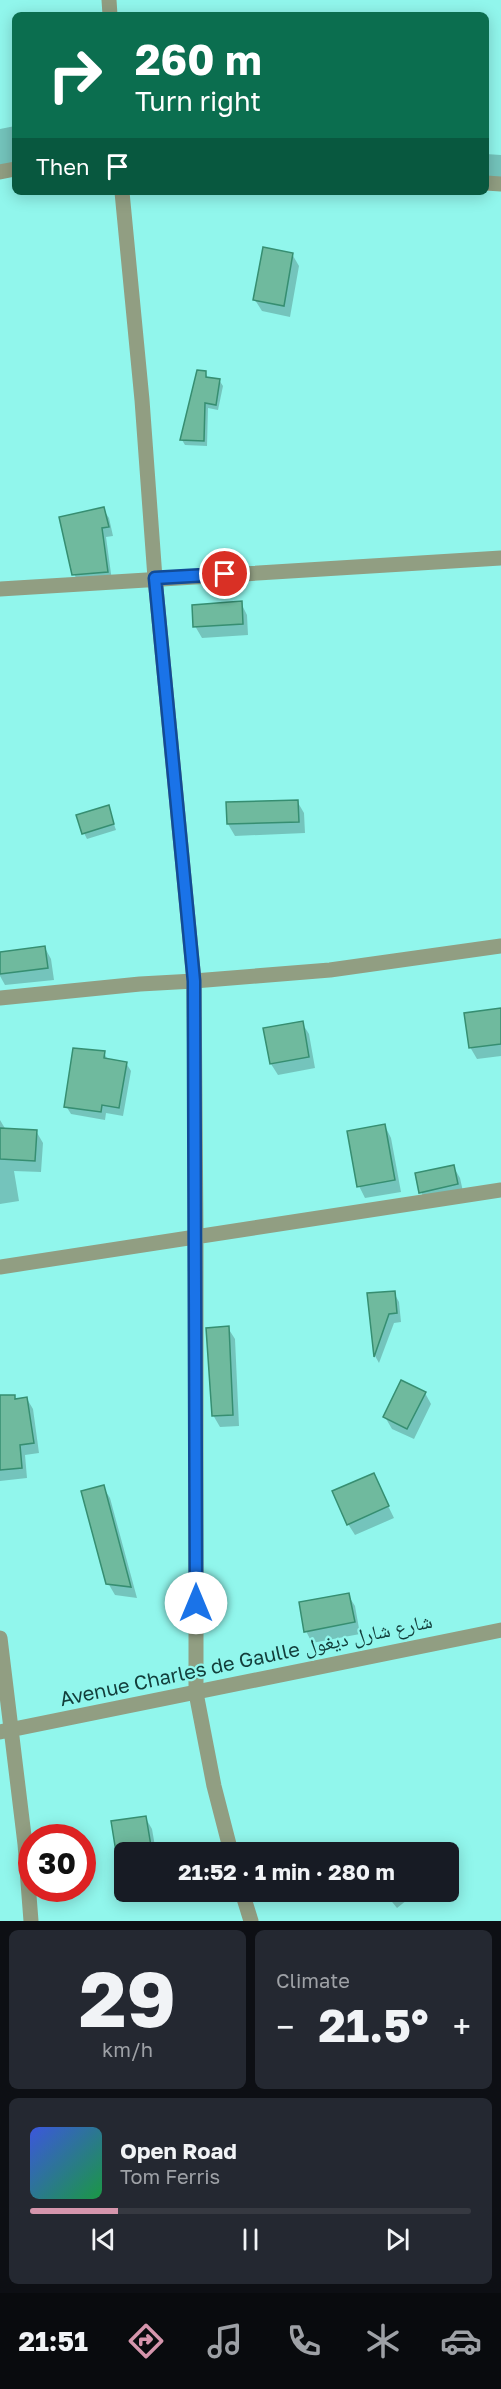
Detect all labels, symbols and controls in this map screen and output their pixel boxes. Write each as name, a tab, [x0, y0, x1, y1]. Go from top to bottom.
text: 260 m	[135, 34, 262, 84]
icon: right	[36, 36, 114, 114]
text: Turn right	[135, 85, 261, 117]
icon: arrive	[101, 150, 134, 183]
text: Then	[36, 153, 89, 180]
pin	[199, 548, 250, 599]
icon: arrive	[208, 557, 241, 590]
position arrow	[164, 1571, 228, 1635]
street label: Avenue Charles de Gaulle شارع شارل ديغول	[57, 1608, 435, 1712]
speed limit sign: 30	[18, 1824, 96, 1902]
text: 21:52 · 1 min · 280 m	[178, 1858, 395, 1885]
text: 29	[79, 1951, 176, 2044]
text: Climate	[276, 1968, 350, 1992]
text: 21.5°	[318, 1998, 429, 2052]
text: −	[276, 2007, 294, 2046]
text: +	[453, 2007, 471, 2046]
text: km/h	[102, 2037, 153, 2061]
text: Open Road	[120, 2137, 237, 2164]
text: Tom Ferris	[120, 2164, 220, 2188]
icon: previous	[87, 2223, 120, 2256]
icon: pause	[234, 2223, 267, 2256]
icon: next	[381, 2223, 414, 2256]
icon: directions	[125, 2320, 167, 2362]
icon: music	[204, 2320, 246, 2362]
icon: phone	[283, 2320, 325, 2362]
icon: climate	[362, 2320, 404, 2362]
icon: car	[440, 2320, 482, 2362]
text: 21:51	[18, 2325, 88, 2357]

